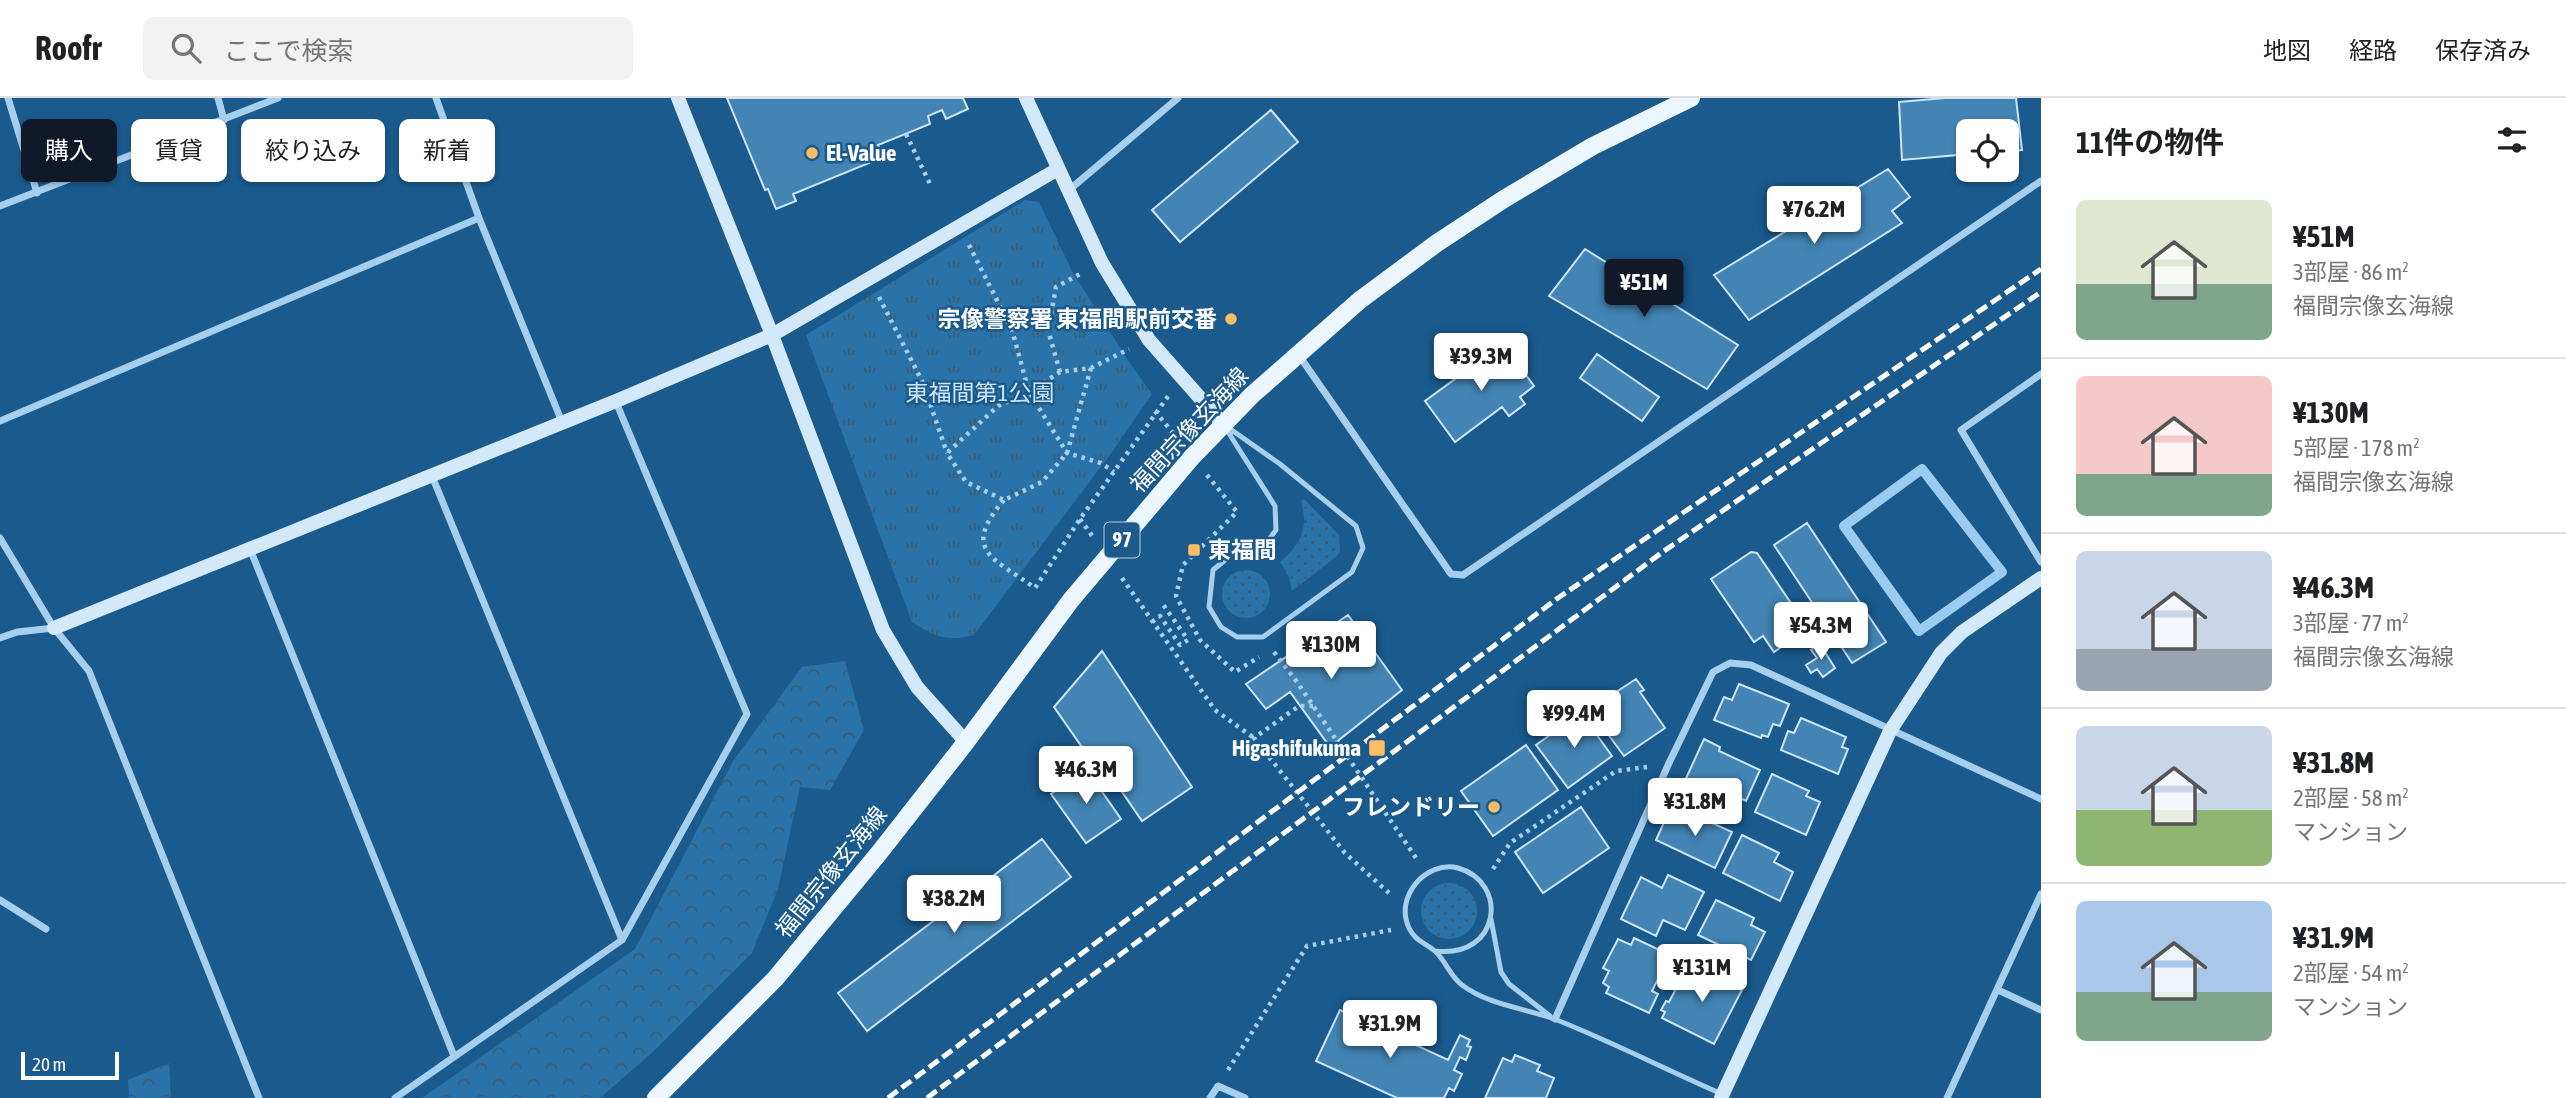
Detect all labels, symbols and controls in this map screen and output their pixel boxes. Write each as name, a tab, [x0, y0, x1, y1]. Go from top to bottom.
search box	[143, 17, 633, 80]
text: Roofr	[35, 29, 101, 67]
icon: search	[167, 29, 205, 67]
text: ここで検索	[223, 36, 353, 66]
text: 地図	[2263, 37, 2311, 64]
text: 経路	[2349, 37, 2397, 64]
text: 保存済み	[2435, 37, 2531, 64]
chip: 購入	[21, 119, 117, 182]
chip: 賃貸	[131, 119, 227, 182]
chip: 絞り込み	[241, 119, 385, 182]
chip: 新着	[399, 119, 495, 182]
map controls	[1956, 119, 2019, 182]
button: locate	[1956, 119, 2019, 182]
icon: filters	[2493, 121, 2531, 159]
text: 11件の物件	[2076, 125, 2224, 159]
place label: El-Value	[826, 140, 897, 166]
marker: El-Value	[804, 145, 820, 161]
pin: ¥76.2M	[1757, 186, 1871, 246]
text: ¥76.2M	[1783, 196, 1845, 222]
text: ¥51M	[2293, 219, 2355, 253]
icon: home	[2132, 228, 2216, 312]
text: 3部屋 · 86 m²	[2293, 259, 2409, 285]
pin: ¥51M	[1603, 260, 1685, 319]
text: ¥51M	[1620, 269, 1668, 295]
text: 福間宗像玄海線	[2293, 293, 2454, 319]
place label: 宗像警察署 東福間駅前交番	[938, 306, 1217, 332]
marker: 宗像警察署 東福間駅前交番	[1223, 311, 1239, 327]
pin: ¥39.3M	[1424, 334, 1538, 393]
text: ¥39.3M	[1450, 343, 1512, 369]
street label: 福間宗像玄海線	[1125, 362, 1253, 498]
park label: 東福間第1公園	[906, 380, 1054, 406]
text: ¥130M	[2293, 395, 2369, 429]
icon: home	[2132, 404, 2216, 488]
text: 5部屋 · 178 m²	[2293, 435, 2420, 461]
text: 福間宗像玄海線	[2293, 469, 2454, 495]
road number: 97	[1104, 522, 1140, 558]
place label: 東福間	[1208, 537, 1277, 563]
marker: 東福間	[1186, 542, 1202, 558]
text: ¥46.3M	[2293, 570, 2374, 604]
icon: home	[2132, 579, 2216, 663]
pin: ¥54.3M	[1764, 602, 1878, 662]
text: 3部屋 · 77 m²	[2293, 610, 2409, 636]
text: ¥54.3M	[1790, 612, 1852, 638]
pin: ¥130M	[1282, 622, 1380, 681]
text: ¥130M	[1302, 631, 1360, 657]
text: 福間宗像玄海線	[2293, 644, 2454, 670]
pin: ¥99.4M	[1517, 690, 1631, 750]
text: ¥99.4M	[1543, 700, 1605, 726]
place label: Higashifukuma	[1232, 735, 1361, 761]
marker: Higashifukuma	[1367, 738, 1387, 758]
text: ¥31.8M	[2293, 745, 2374, 779]
pin: ¥46.3M	[1029, 746, 1143, 806]
icon: home	[2132, 754, 2216, 838]
text: ¥46.3M	[1055, 756, 1117, 782]
pin: ¥31.8M	[1638, 778, 1752, 838]
text: 2部屋 · 58 m²	[2293, 785, 2409, 811]
text: ¥31.8M	[1664, 788, 1726, 814]
place label: フレンドリー	[1342, 794, 1480, 820]
marker: フレンドリー	[1486, 799, 1502, 815]
street label: 福間宗像玄海線	[770, 801, 892, 943]
text: マンション	[2293, 819, 2408, 845]
pin: ¥38.2M	[897, 876, 1011, 935]
text: ¥38.2M	[923, 885, 985, 911]
text: ¥31.9M	[2293, 920, 2374, 954]
icon: home	[2132, 929, 2216, 1013]
pin: ¥131M	[1653, 944, 1751, 1004]
text: ¥131M	[1673, 954, 1731, 980]
text: 2部屋 · 54 m²	[2293, 960, 2409, 986]
text: マンション	[2293, 994, 2408, 1020]
pin: ¥31.9M	[1333, 1000, 1447, 1060]
text: ¥31.9M	[1359, 1010, 1421, 1036]
scale bar	[21, 1049, 119, 1081]
text: 20 m	[32, 1053, 66, 1075]

